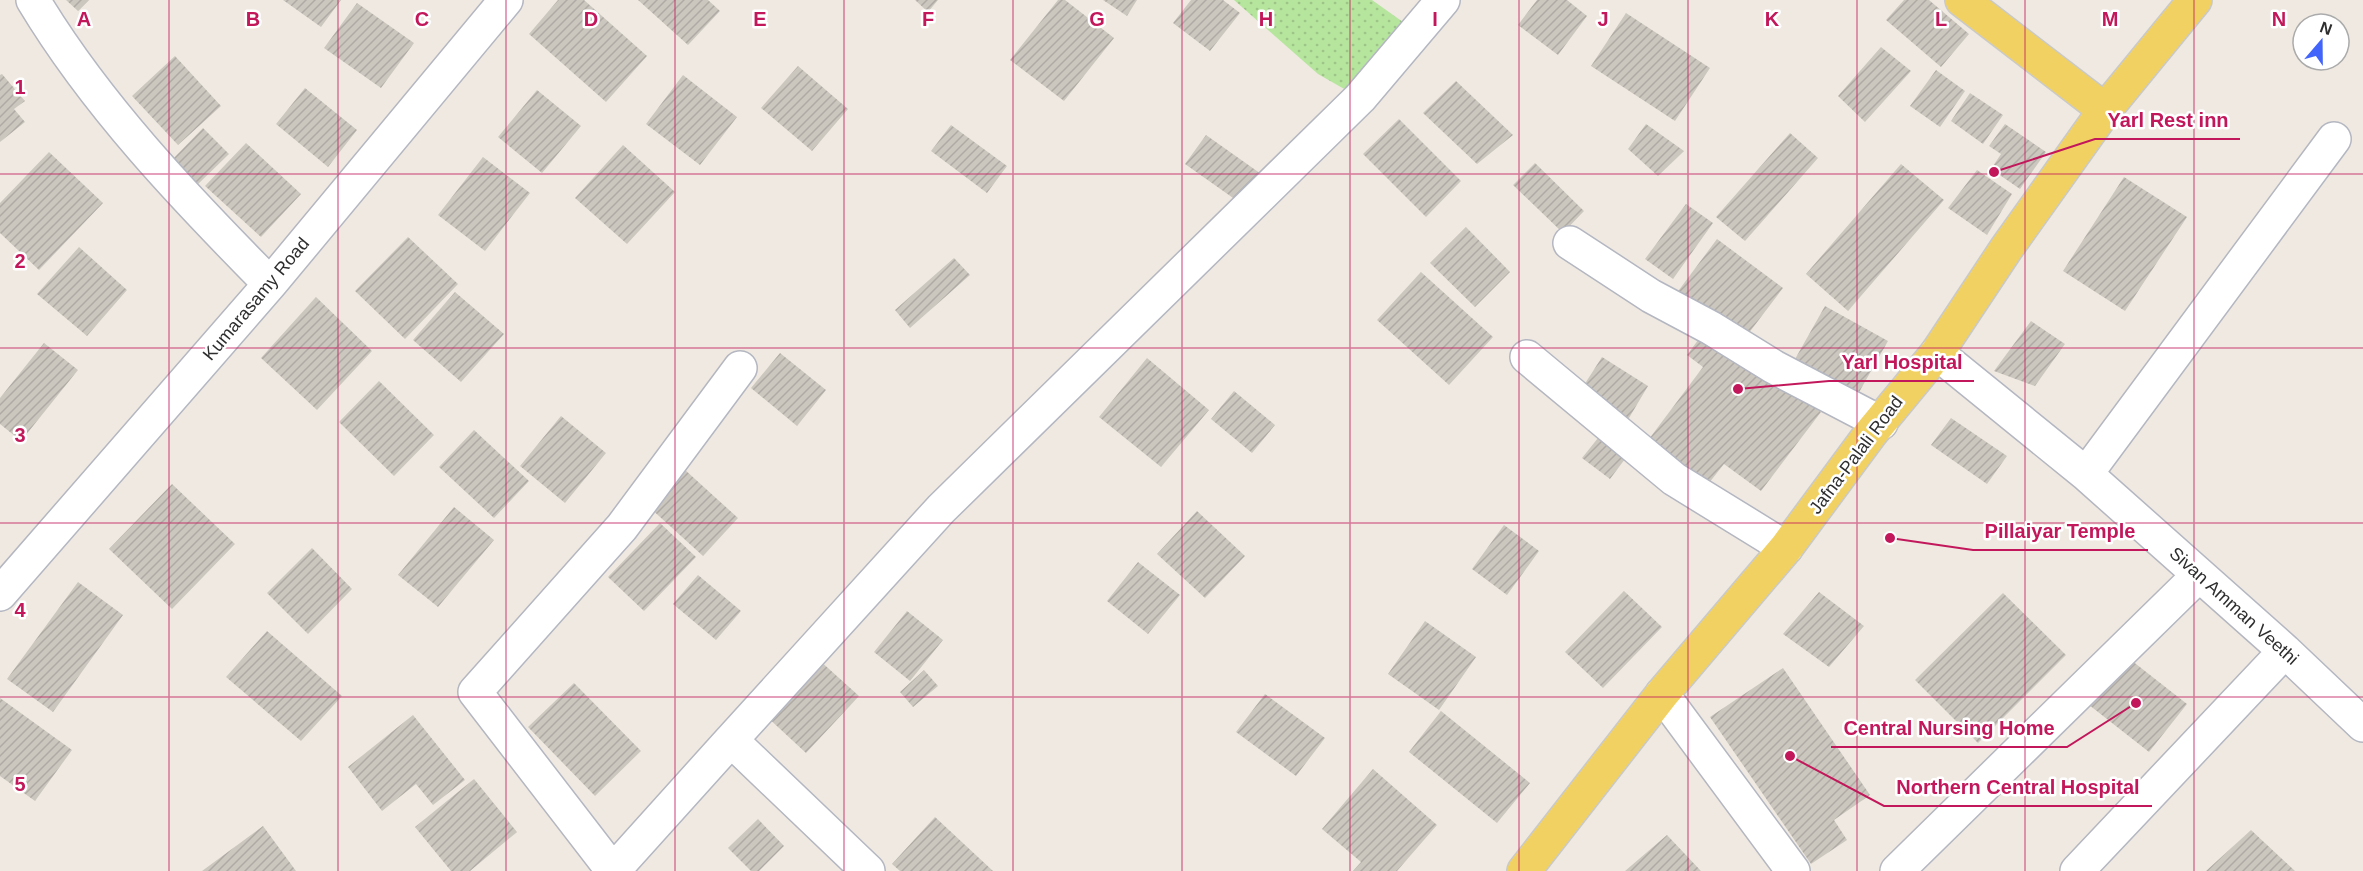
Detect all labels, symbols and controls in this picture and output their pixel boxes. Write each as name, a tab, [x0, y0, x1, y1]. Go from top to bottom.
text: A	[77, 8, 91, 30]
text: B	[246, 8, 260, 30]
text: C	[415, 8, 429, 30]
text: D	[584, 8, 598, 30]
text: E	[753, 8, 767, 30]
text: F	[922, 8, 934, 30]
text: G	[1089, 8, 1105, 30]
text: H	[1259, 8, 1273, 30]
text: I	[1432, 8, 1438, 30]
text: J	[1597, 8, 1609, 30]
text: K	[1765, 8, 1780, 30]
text: L	[1935, 8, 1947, 30]
text: M	[2102, 8, 2118, 30]
text: N	[2272, 8, 2286, 30]
north arrow	[2291, 12, 2351, 72]
text: N	[2318, 18, 2334, 38]
text: 1	[14, 76, 26, 98]
callout: Yarl Rest inn	[2095, 101, 2240, 139]
text: Yarl Rest inn	[2107, 109, 2229, 131]
street label: Kumarasamy Road	[199, 234, 313, 364]
text: 2	[14, 250, 26, 272]
callout: Yarl Hospital	[1829, 343, 1974, 381]
text: Yarl Hospital	[1841, 351, 1963, 373]
street label: Jafna-Palali Road	[1805, 392, 1907, 518]
text: 3	[14, 424, 26, 446]
callout: Pillaiyar Temple	[1973, 512, 2148, 550]
text: Pillaiyar Temple	[1985, 520, 2135, 542]
street label: Sivan Amman Veethi	[2166, 543, 2302, 669]
text: 4	[14, 599, 26, 621]
callout: Central Nursing Home	[1831, 709, 2067, 747]
text: Central Nursing Home	[1843, 717, 2055, 739]
callout: Northern Central Hospital	[1884, 768, 2152, 806]
text: 5	[14, 773, 26, 795]
text: Northern Central Hospital	[1896, 776, 2140, 798]

